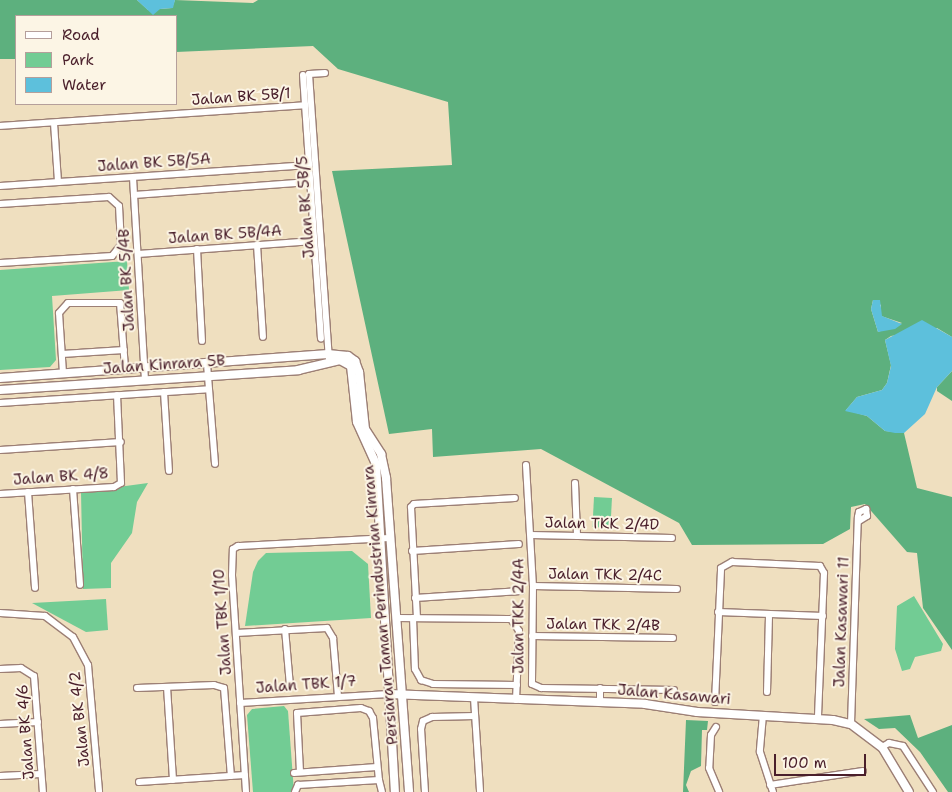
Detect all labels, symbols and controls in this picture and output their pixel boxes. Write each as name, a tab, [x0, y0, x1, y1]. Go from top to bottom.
legend	[15, 15, 178, 105]
text: Road	[62, 25, 100, 45]
text: Park	[62, 50, 94, 70]
text: Water	[62, 75, 106, 95]
street label: Jalan BK 5B/1	[191, 85, 291, 109]
street label: Jalan BK 5B/5A	[97, 150, 211, 176]
street label: Jalan BK 5B/5	[293, 155, 319, 259]
street label: Jalan BK 5B/4A	[168, 222, 282, 248]
street label: Jalan BK 5/4B	[115, 228, 139, 332]
street label: Jalan Kinrara 5B	[102, 352, 226, 378]
street label: Persiaran Taman Perindustrian Kinrara	[360, 464, 402, 746]
street label: Jalan BK 4/8	[12, 465, 110, 489]
street label: Jalan TKK 2/4D	[545, 514, 659, 534]
street label: Jalan Kasawari 11	[831, 556, 853, 688]
street label: Jalan TKK 2/4A	[510, 558, 528, 674]
street label: Jalan TKK 2/4C	[548, 565, 662, 585]
street label: Jalan TBK 1/10	[210, 568, 236, 676]
street label: Jalan TKK 2/4B	[546, 615, 660, 635]
street label: Jalan BK 4/2	[66, 670, 94, 768]
street label: Jalan TBK 1/7	[255, 673, 357, 697]
street label: Jalan Kasawari	[617, 681, 731, 709]
street label: Jalan BK 4/6	[14, 684, 38, 780]
scale bar	[777, 744, 870, 776]
text: 100 m	[782, 753, 827, 773]

